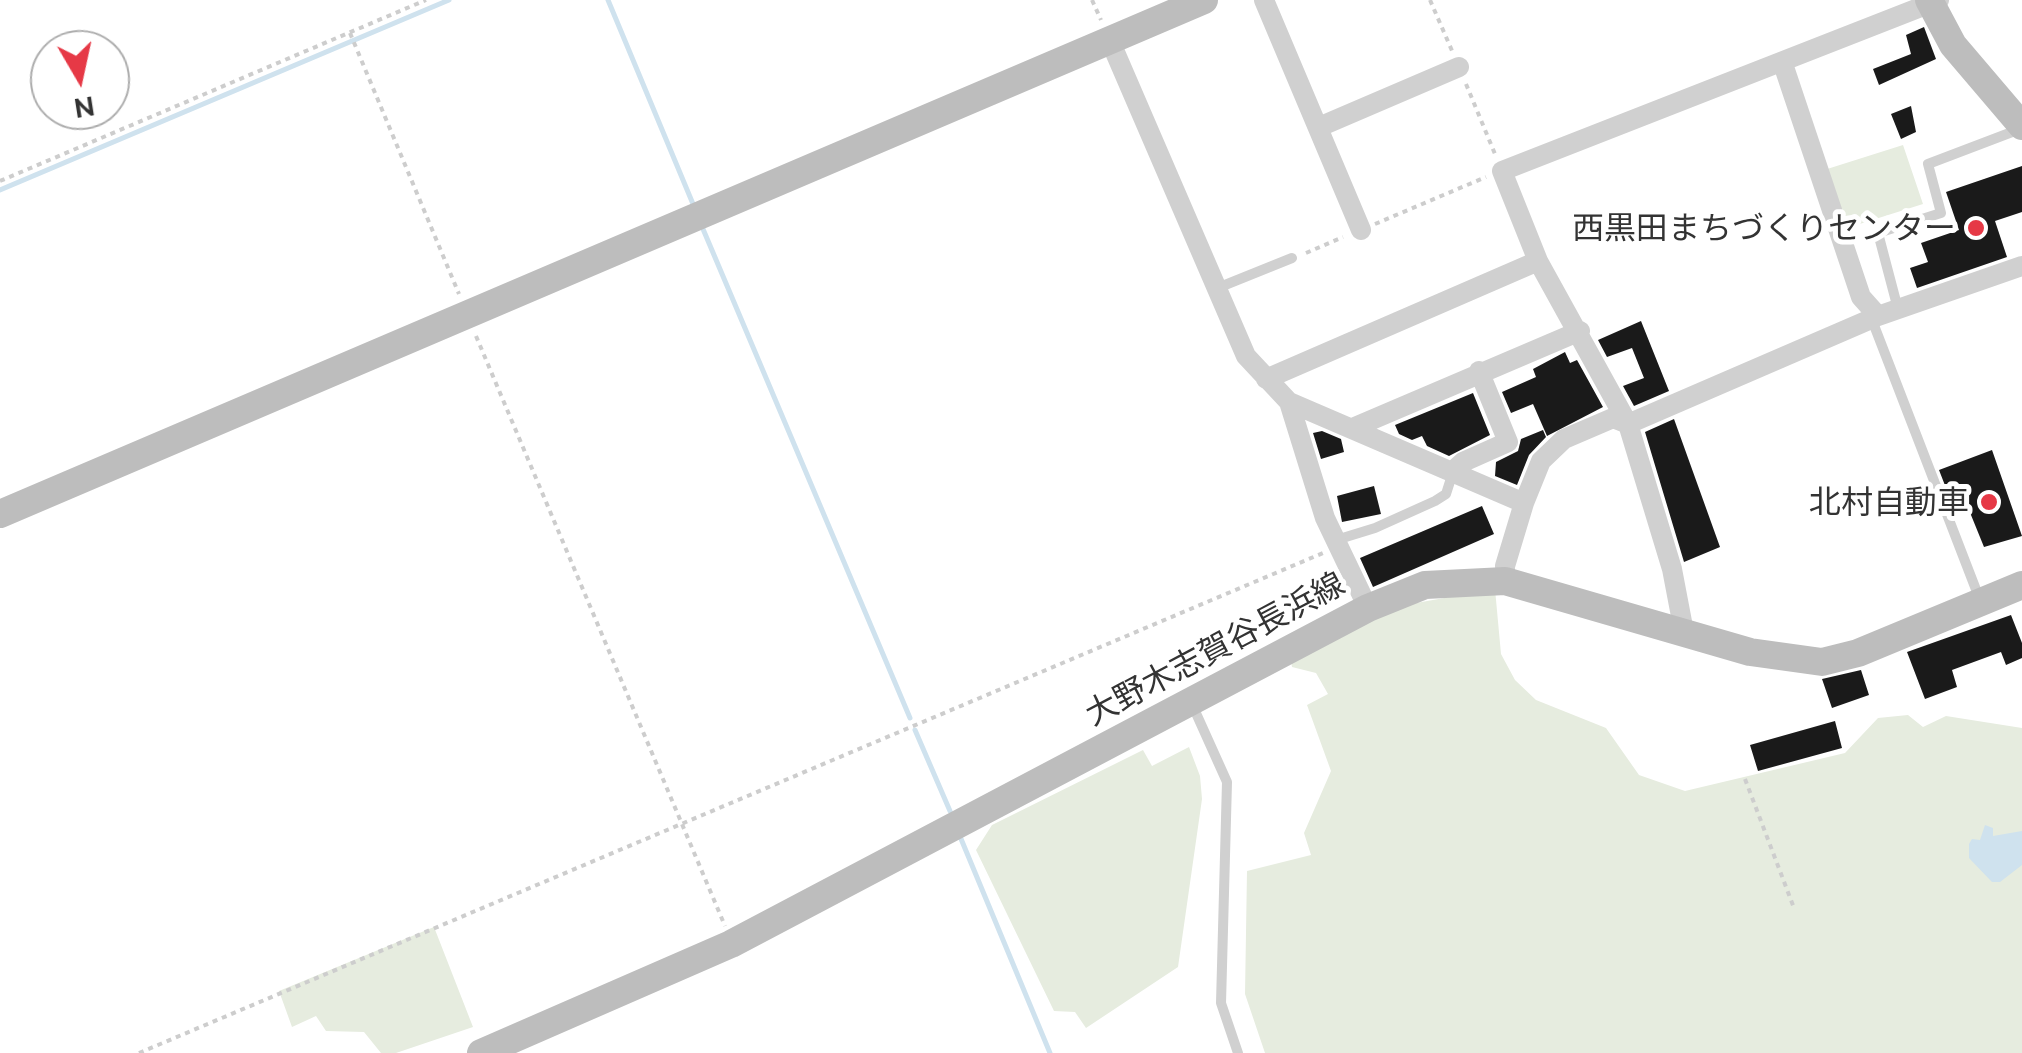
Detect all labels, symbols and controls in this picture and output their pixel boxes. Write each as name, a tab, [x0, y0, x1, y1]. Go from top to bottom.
north arrow	[30, 30, 130, 130]
text: N	[72, 91, 97, 125]
place label: 西黒田まちづくりセンター	[1572, 209, 1956, 247]
marker: 西黒田まちづくりセンター	[1965, 217, 1987, 239]
place label: 北村自動車	[1809, 483, 1969, 521]
marker: 北村自動車	[1978, 491, 2000, 513]
street label: 大野木志賀谷長浜線	[1079, 564, 1351, 734]

